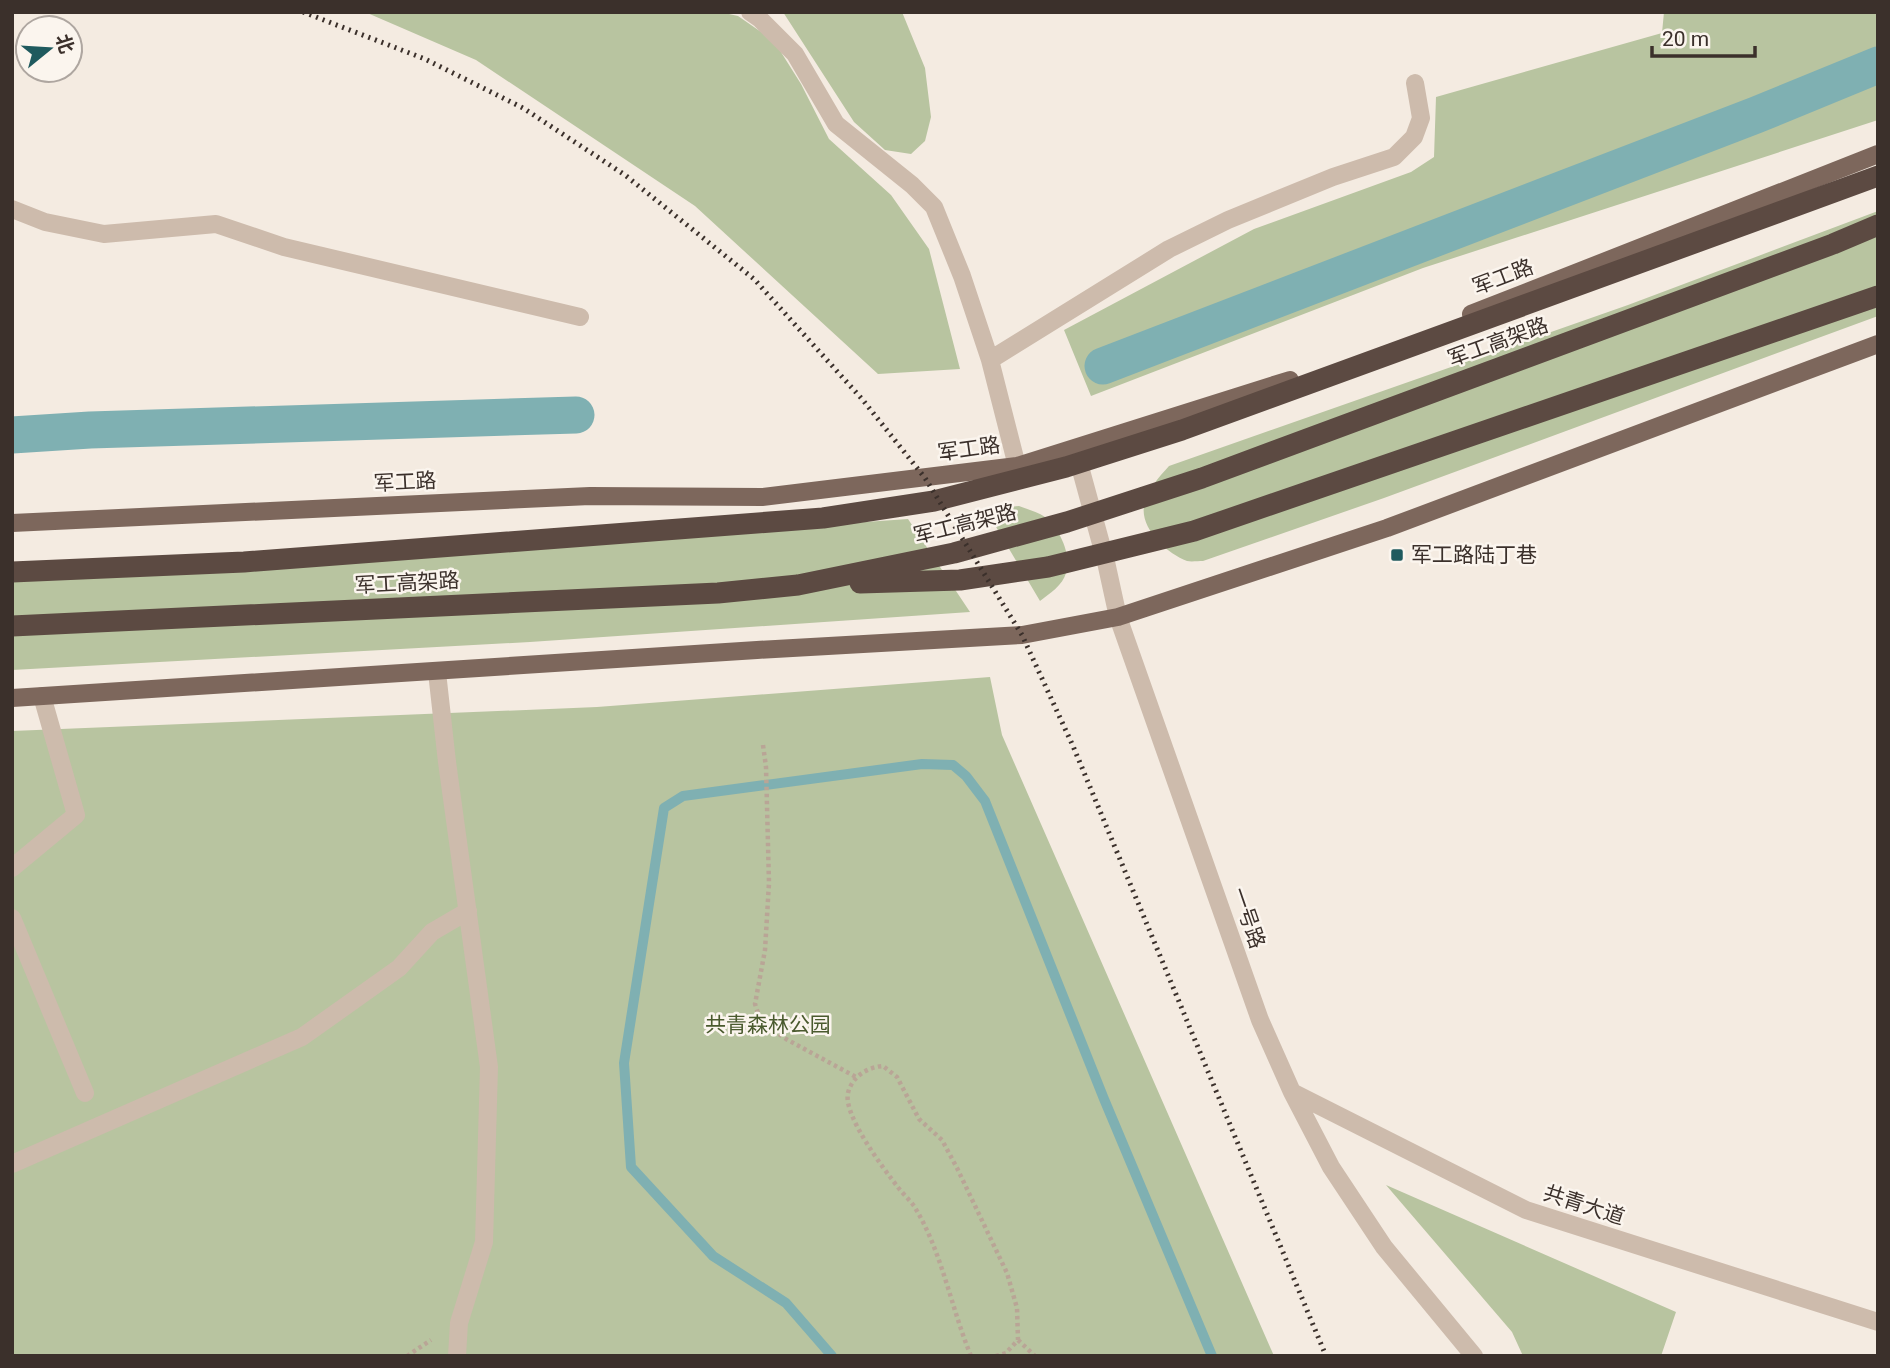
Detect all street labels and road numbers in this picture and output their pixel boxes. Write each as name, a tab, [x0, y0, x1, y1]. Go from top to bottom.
street label: 军工路	[1469, 255, 1537, 299]
street label: 军工高架路	[1445, 313, 1551, 371]
street label: 军工路	[936, 433, 1002, 465]
street label: 军工路	[373, 468, 437, 496]
street label: 军工高架路	[911, 500, 1019, 548]
street label: 军工高架路	[354, 568, 460, 598]
street label: 一号路	[1226, 884, 1270, 952]
street label: 共青大道	[1540, 1181, 1628, 1229]

